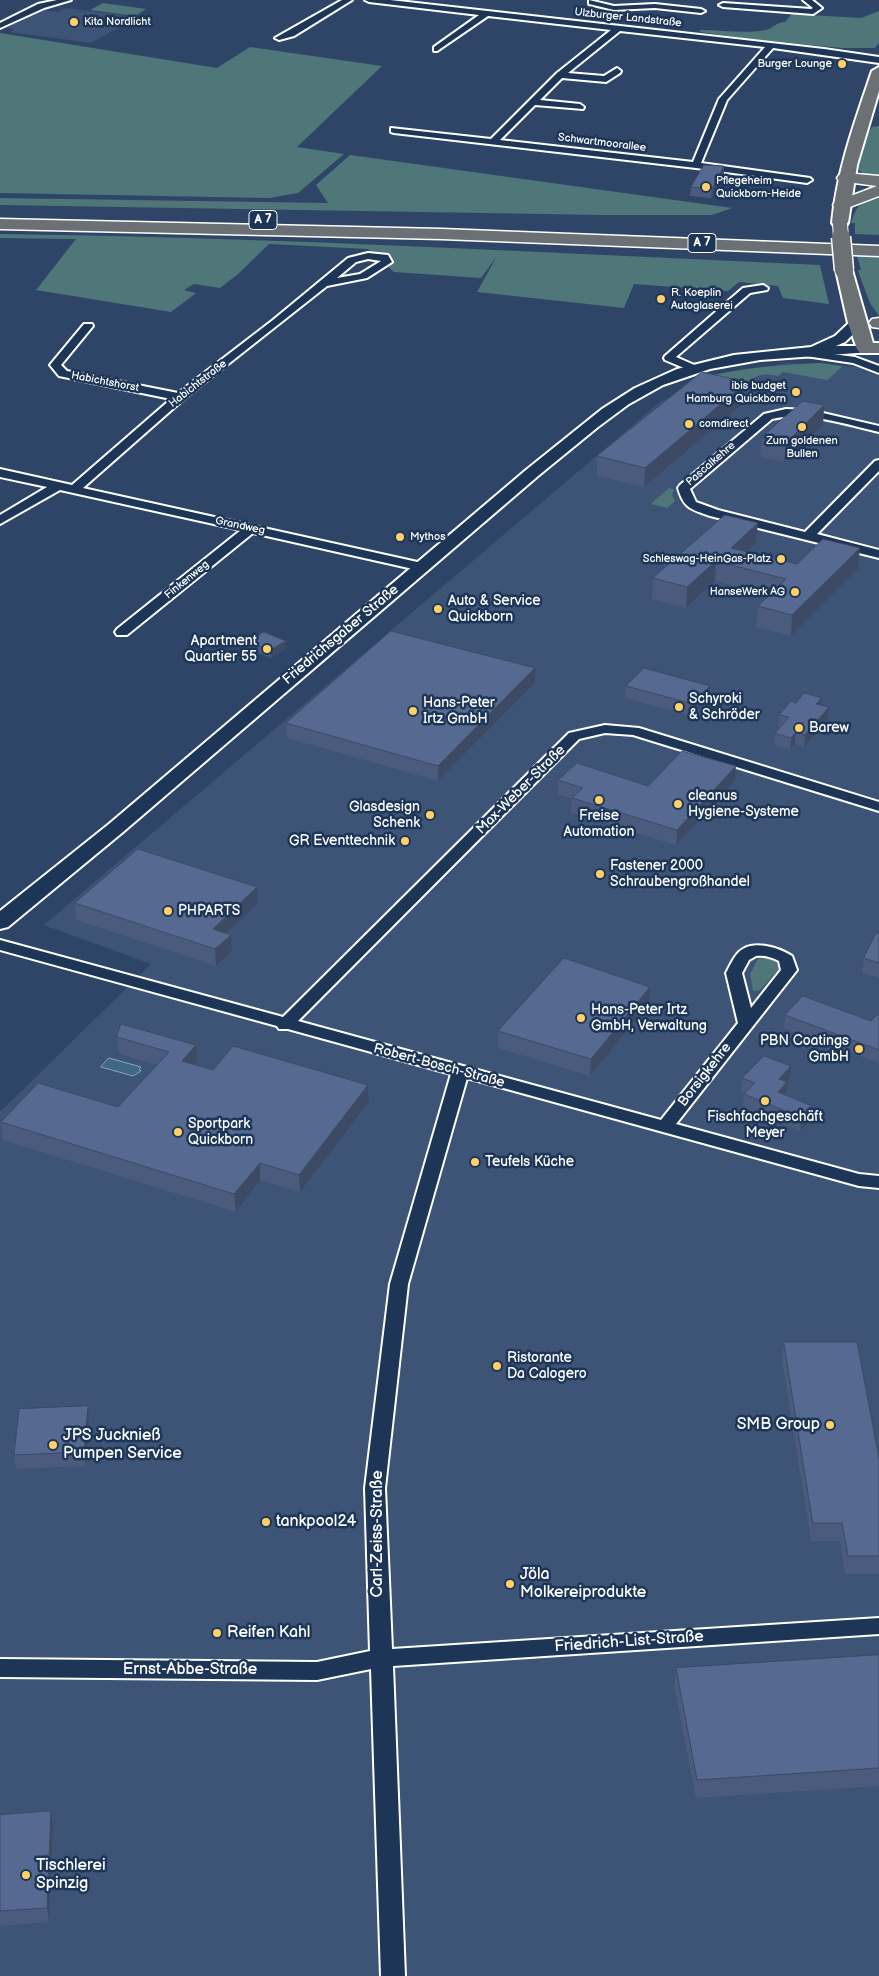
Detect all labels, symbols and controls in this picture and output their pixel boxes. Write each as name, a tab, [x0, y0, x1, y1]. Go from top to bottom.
street label: Ulzburger Landstraße	[574, 6, 682, 30]
place label: Kita Nordlicht	[84, 15, 151, 29]
marker: Kita Nordlicht	[68, 16, 80, 28]
place label: Burger Lounge	[757, 57, 832, 71]
marker: Burger Lounge	[836, 58, 848, 70]
street label: Schwartmoorallee	[557, 131, 647, 155]
place label: Pflegeheim Quickborn-Heide	[716, 174, 801, 200]
marker: Pflegeheim Quickborn-Heide	[700, 181, 712, 193]
road number: A 7	[249, 210, 277, 230]
road number: A 7	[688, 234, 716, 252]
place label: R. Koeplin Autoglaserei	[671, 286, 733, 312]
marker: R. Koeplin Autoglaserei	[655, 293, 667, 305]
street label: Habichtstraße	[166, 357, 230, 411]
street label: Habichtshorst	[70, 369, 140, 395]
place label: ibis budget Hamburg Quickborn	[686, 379, 786, 405]
marker: ibis budget Hamburg Quickborn	[790, 386, 802, 398]
place label: comdirect	[699, 417, 749, 431]
marker: comdirect	[683, 418, 695, 430]
marker: Zum goldenen Bullen	[796, 421, 808, 433]
place label: Zum goldenen Bullen	[766, 434, 838, 460]
street label: Pascalkehre	[684, 439, 738, 489]
street label: Grandweg	[214, 514, 266, 538]
place label: Mythos	[410, 530, 446, 544]
marker: Mythos	[394, 531, 406, 543]
place label: Schleswag-HeinGas-Platz	[643, 552, 771, 566]
marker: Schleswag-HeinGas-Platz	[775, 553, 787, 565]
street label: Finkenweg	[162, 558, 212, 602]
street label: Friedrichsgaber Straße	[280, 582, 402, 688]
place label: HanseWerk AG	[710, 585, 785, 599]
marker: HanseWerk AG	[789, 586, 801, 598]
place label: Auto & Service Quickborn	[448, 593, 540, 626]
marker: Auto & Service Quickborn	[432, 603, 444, 615]
place label: Apartment Quartier 55	[184, 633, 257, 666]
marker: Apartment Quartier 55	[261, 643, 273, 655]
place label: Schyroki & Schröder	[689, 691, 760, 724]
place label: Hans-Peter Irtz GmbH	[423, 695, 495, 728]
marker: Schyroki & Schröder	[673, 701, 685, 713]
marker: Hans-Peter Irtz GmbH	[407, 705, 419, 717]
place label: Barew	[809, 720, 849, 736]
marker: Barew	[793, 722, 805, 734]
street label: Max-Weber-Straße	[473, 742, 569, 838]
place label: cleanus Hygiene-Systeme	[688, 788, 799, 820]
marker: Freise Automation	[593, 794, 605, 806]
marker: cleanus Hygiene-Systeme	[672, 798, 684, 810]
place label: Glasdesign Schenk	[349, 799, 420, 832]
place label: Freise Automation	[564, 808, 634, 840]
marker: Glasdesign Schenk	[424, 809, 436, 821]
place label: GR Eventtechnik	[289, 833, 395, 849]
marker: GR Eventtechnik	[399, 835, 411, 847]
place label: Fastener 2000 Schraubengroßhandel	[610, 858, 750, 890]
marker: Fastener 2000 Schraubengroßhandel	[594, 868, 606, 880]
place label: PHPARTS	[178, 903, 240, 919]
marker: PHPARTS	[162, 905, 174, 917]
place label: Hans-Peter Irtz GmbH, Verwaltung	[591, 1002, 707, 1034]
marker: Hans-Peter Irtz GmbH, Verwaltung	[575, 1012, 587, 1024]
place label: PBN Coatings GmbH	[760, 1033, 849, 1066]
street label: Robert-Bosch-Straße	[372, 1040, 506, 1092]
street label: Borsigkehre	[675, 1040, 735, 1110]
marker: PBN Coatings GmbH	[853, 1043, 865, 1055]
marker: Fischfachgeschäft Meyer	[759, 1095, 771, 1107]
place label: Fischfachgeschäft Meyer	[707, 1109, 823, 1142]
place label: Sportpark Quickborn	[188, 1116, 253, 1148]
marker: Sportpark Quickborn	[172, 1126, 184, 1138]
place label: Teufels Küche	[485, 1154, 574, 1170]
marker: Teufels Küche	[469, 1156, 481, 1168]
place label: Ristorante Da Calogero	[507, 1350, 587, 1382]
marker: Ristorante Da Calogero	[491, 1360, 503, 1372]
place label: SMB Group	[737, 1415, 820, 1435]
marker: SMB Group	[824, 1419, 836, 1431]
place label: JPS Jucknieß Pumpen Service	[63, 1426, 182, 1464]
marker: JPS Jucknieß Pumpen Service	[47, 1439, 59, 1451]
street label: Carl-Zeiss-Straße	[368, 1470, 388, 1598]
place label: tankpool24	[276, 1512, 356, 1532]
marker: tankpool24	[260, 1516, 272, 1528]
place label: Jöla Molkereiprodukte	[520, 1565, 646, 1603]
marker: Jöla Molkereiprodukte	[504, 1578, 516, 1590]
place label: Reifen Kahl	[227, 1623, 310, 1643]
marker: Reifen Kahl	[211, 1627, 223, 1639]
street label: Friedrich-List-Straße	[554, 1627, 704, 1657]
street label: Ernst-Abbe-Straße	[123, 1660, 257, 1680]
place label: Tischlerei Spinzig	[36, 1856, 106, 1894]
marker: Tischlerei Spinzig	[20, 1869, 32, 1881]

